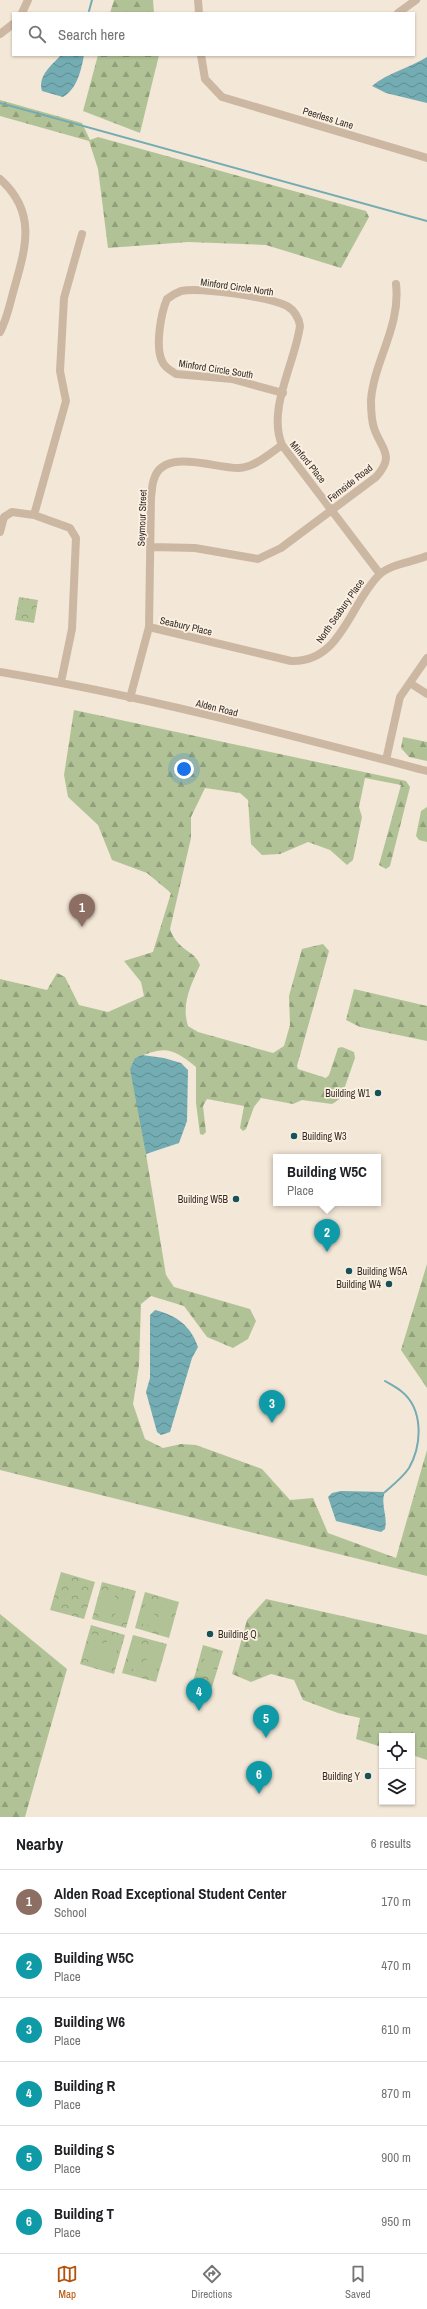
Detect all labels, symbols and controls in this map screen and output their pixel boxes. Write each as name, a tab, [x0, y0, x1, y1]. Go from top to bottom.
search box	[12, 12, 415, 56]
icon: search	[26, 23, 48, 45]
text: Search here	[58, 24, 125, 45]
street label: Peerless Lane	[301, 104, 355, 132]
street label: Minford Circle North	[200, 275, 274, 299]
street label: Minford Circle South	[178, 357, 254, 381]
street label: Minford Place	[287, 438, 329, 486]
street label: Fernside Road	[325, 461, 375, 505]
street label: Seymour Street	[135, 489, 150, 547]
street label: North Seabury Place	[313, 576, 367, 646]
street label: Seabury Place	[159, 614, 214, 638]
street label: Alden Road	[194, 696, 239, 719]
your location	[174, 759, 194, 779]
pin: 1	[69, 894, 95, 927]
place label: Building W1	[325, 1087, 370, 1100]
marker: Building W1	[373, 1088, 383, 1098]
place label: Building W3	[302, 1130, 347, 1143]
marker: Building W3	[289, 1131, 299, 1141]
popup	[273, 1154, 381, 1206]
text: Building W5C	[287, 1161, 367, 1182]
text: Place	[287, 1182, 314, 1199]
place label: Building W5B	[178, 1193, 229, 1206]
marker: Building W5B	[231, 1194, 241, 1204]
pin: 2	[314, 1219, 340, 1252]
place label: Building W5A	[357, 1265, 408, 1278]
marker: Building W5A	[344, 1266, 354, 1276]
place label: Building W4	[336, 1278, 381, 1291]
marker: Building W4	[384, 1279, 394, 1289]
pin: 3	[259, 1390, 285, 1423]
place label: Building Q	[218, 1628, 257, 1641]
marker: Building Q	[205, 1629, 215, 1639]
pin: 4	[186, 1678, 212, 1711]
pin: 5	[253, 1705, 279, 1738]
map controls	[379, 1733, 415, 1805]
button: locate	[379, 1733, 415, 1769]
pin: 6	[246, 1761, 272, 1794]
button: layers	[379, 1769, 415, 1805]
place label: Building Y	[322, 1770, 361, 1783]
marker: Building Y	[363, 1771, 373, 1781]
text: Nearby	[16, 1832, 63, 1855]
text: 6 results	[371, 1835, 411, 1852]
text: Alden Road Exceptional Student Center	[54, 1883, 286, 1904]
text: 1	[26, 1893, 32, 1910]
text: 170 m	[381, 1893, 411, 1910]
text: School	[54, 1904, 87, 1921]
text: Building W5C	[54, 1947, 134, 1968]
text: 2	[26, 1957, 32, 1974]
text: 470 m	[381, 1957, 411, 1974]
text: Place	[54, 1968, 81, 1985]
text: Building W6	[54, 2011, 125, 2032]
text: 3	[26, 2021, 32, 2038]
text: 610 m	[381, 2021, 411, 2038]
text: Place	[54, 2032, 81, 2049]
text: Building R	[54, 2075, 116, 2096]
text: 4	[26, 2085, 32, 2102]
text: 870 m	[381, 2085, 411, 2102]
text: Place	[54, 2096, 81, 2113]
text: Building S	[54, 2139, 115, 2160]
text: 5	[26, 2149, 32, 2166]
text: 900 m	[381, 2149, 411, 2166]
text: Place	[54, 2160, 81, 2177]
text: Building T	[54, 2203, 114, 2224]
text: 6	[26, 2213, 32, 2230]
text: 950 m	[381, 2213, 411, 2230]
text: Place	[54, 2224, 81, 2241]
tab: Map	[56, 2263, 78, 2301]
tab: Directions	[191, 2263, 232, 2301]
tab: Saved	[345, 2263, 371, 2301]

